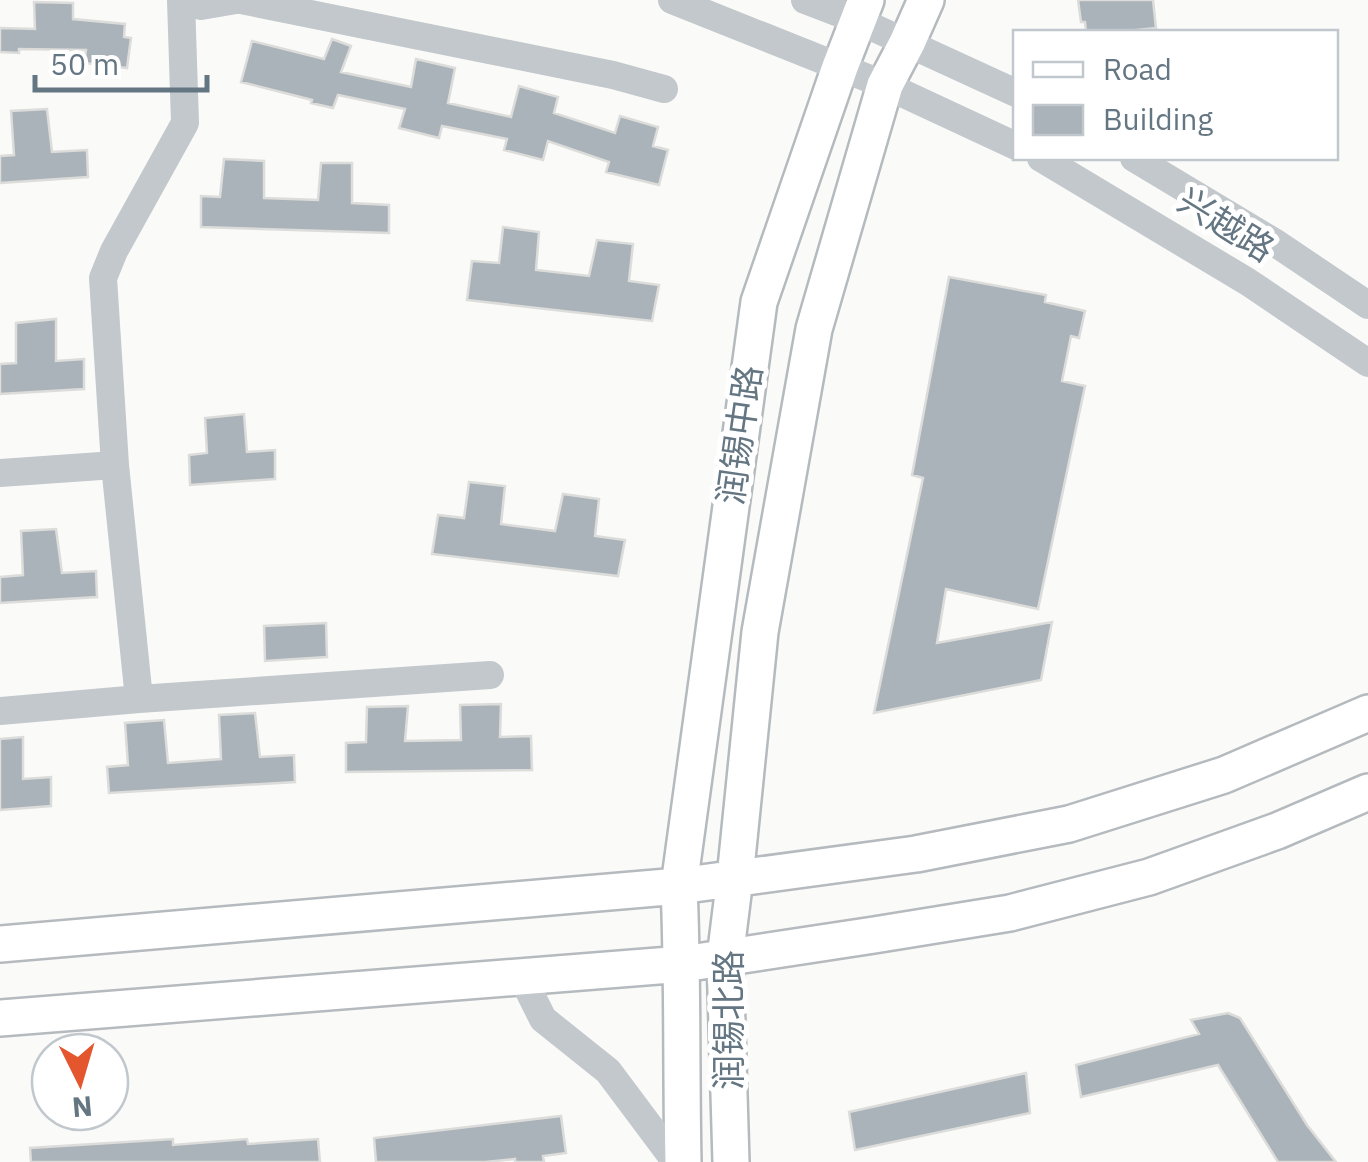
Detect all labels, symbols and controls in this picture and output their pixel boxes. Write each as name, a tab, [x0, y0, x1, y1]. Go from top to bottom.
scale bar	[35, 30, 208, 92]
legend	[1013, 30, 1338, 160]
text: 50 m	[50, 44, 119, 83]
text: Road	[1103, 49, 1172, 88]
text: Building	[1103, 99, 1213, 138]
street label: 兴越路	[1170, 177, 1283, 271]
street label: 润锡中路	[706, 362, 772, 507]
street label: 润锡北路	[705, 950, 751, 1090]
north arrow	[30, 1032, 130, 1132]
text: N	[71, 1088, 94, 1127]

